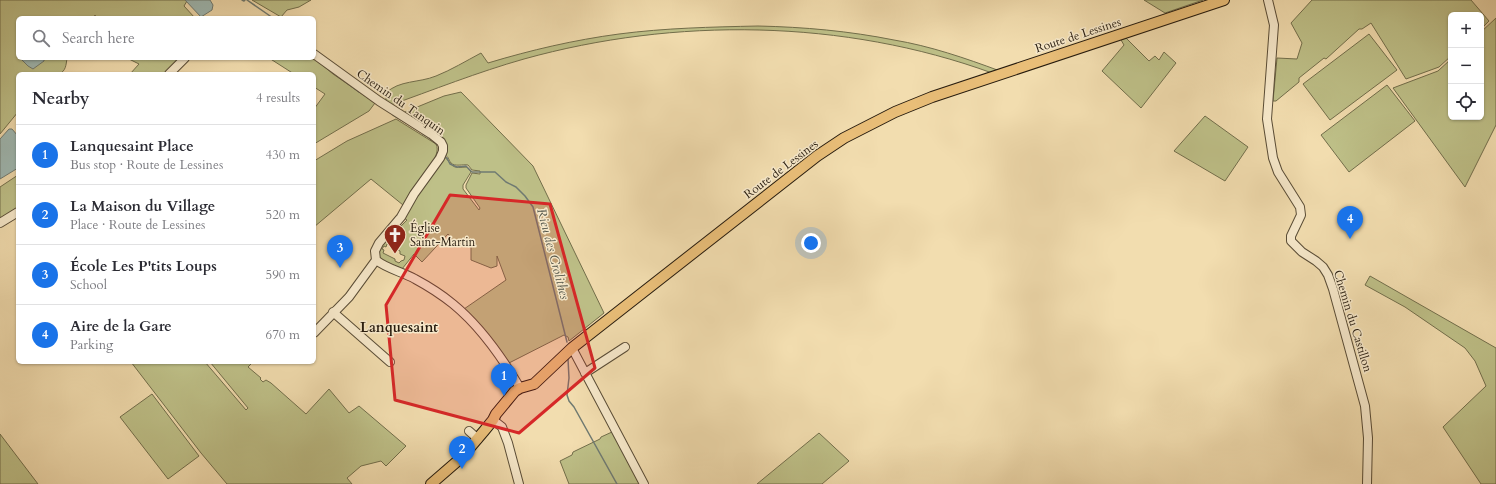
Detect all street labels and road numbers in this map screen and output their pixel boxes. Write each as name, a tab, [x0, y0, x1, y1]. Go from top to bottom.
street label: Route de Lessines	[1033, 14, 1123, 56]
street label: Chemin du Tanquin	[353, 65, 449, 139]
street label: Route de Lessines	[741, 136, 821, 202]
street label: Chemin du Castillon	[1330, 268, 1376, 374]

